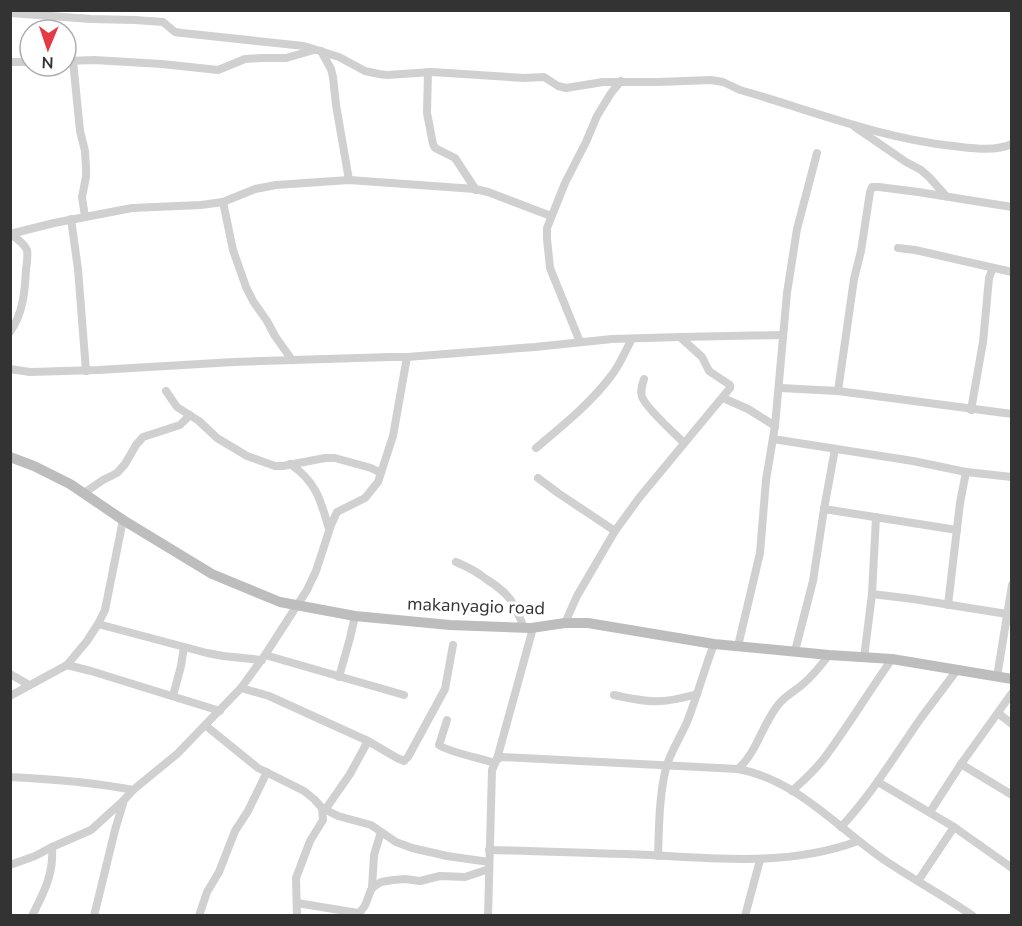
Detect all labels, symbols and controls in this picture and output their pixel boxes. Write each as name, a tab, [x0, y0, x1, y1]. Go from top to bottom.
north arrow	[18, 18, 78, 78]
text: N	[41, 51, 54, 73]
street label: makanyagio road	[407, 592, 545, 620]

